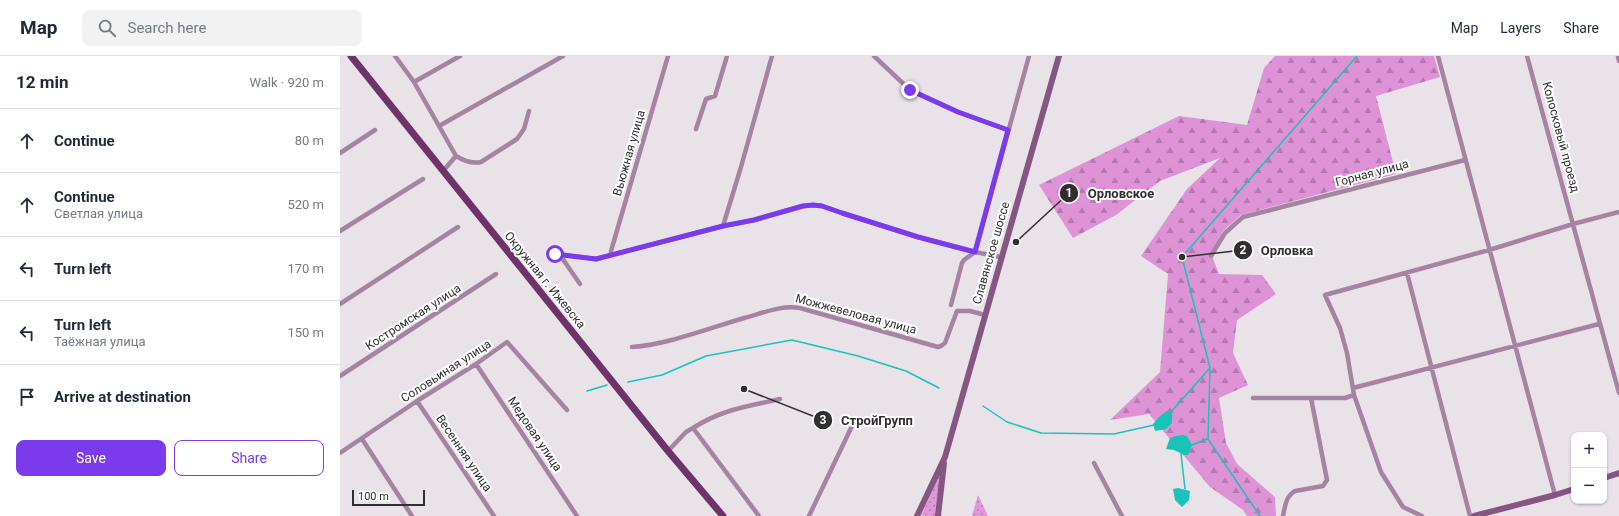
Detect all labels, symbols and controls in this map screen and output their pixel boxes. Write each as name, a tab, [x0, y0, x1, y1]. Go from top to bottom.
search box	[82, 10, 362, 46]
text: Map	[20, 16, 58, 39]
icon: search	[96, 17, 118, 39]
text: Search here	[128, 19, 206, 37]
text: Map	[1451, 20, 1478, 36]
text: Layers	[1500, 20, 1541, 36]
text: Share	[1563, 20, 1599, 36]
text: 12 min	[16, 72, 69, 92]
text: Walk · 920 m	[249, 75, 324, 90]
street label: Колосковый проезд	[1540, 80, 1582, 194]
route end	[901, 81, 919, 99]
street label: Вьюжная улица	[610, 108, 648, 198]
icon: ahead	[16, 130, 38, 152]
text: Continue	[54, 132, 115, 150]
text: 80 m	[295, 133, 324, 148]
street label: Горная улица	[1334, 157, 1410, 189]
callout: Орловское	[1059, 181, 1162, 206]
text: 1	[1066, 186, 1072, 200]
text: Орловское	[1088, 186, 1154, 201]
text: Continue	[54, 188, 115, 206]
icon: ahead	[16, 194, 38, 216]
text: 520 m	[287, 197, 324, 212]
street label: Славянское шоссе	[970, 200, 1012, 306]
text: Светлая улица	[54, 206, 143, 221]
street label: Окружная г. Ижевска	[502, 229, 588, 331]
callout: Орловка	[1233, 237, 1321, 262]
text: 2	[1240, 243, 1247, 257]
text: Орловка	[1261, 243, 1313, 258]
route start	[546, 245, 564, 263]
icon: left	[16, 258, 38, 280]
text: Turn left	[54, 260, 111, 278]
text: 170 m	[287, 261, 324, 276]
street label: Костромская улица	[363, 281, 463, 353]
street label: Можжевеловая улица	[794, 291, 918, 337]
text: Turn left	[54, 316, 111, 334]
icon: left	[16, 322, 38, 344]
text: 150 m	[287, 325, 324, 340]
text: Таёжная улица	[54, 334, 146, 349]
street label: Соловьиная улица	[398, 337, 494, 405]
icon: arrive	[16, 386, 38, 408]
text: Arrive at destination	[54, 388, 191, 406]
street label: Медовая улица	[505, 394, 565, 474]
callout: СтройГрупп	[813, 408, 921, 433]
street label: Весенняя улица	[433, 412, 495, 494]
text: 3	[820, 413, 827, 427]
text: СтройГрупп	[841, 413, 913, 428]
map controls	[1571, 432, 1607, 504]
button: +	[1571, 432, 1607, 468]
button: Save	[16, 440, 166, 476]
button: Share	[174, 440, 324, 476]
button: −	[1571, 468, 1607, 504]
scale bar	[352, 488, 425, 507]
text: 100 m	[358, 490, 389, 503]

